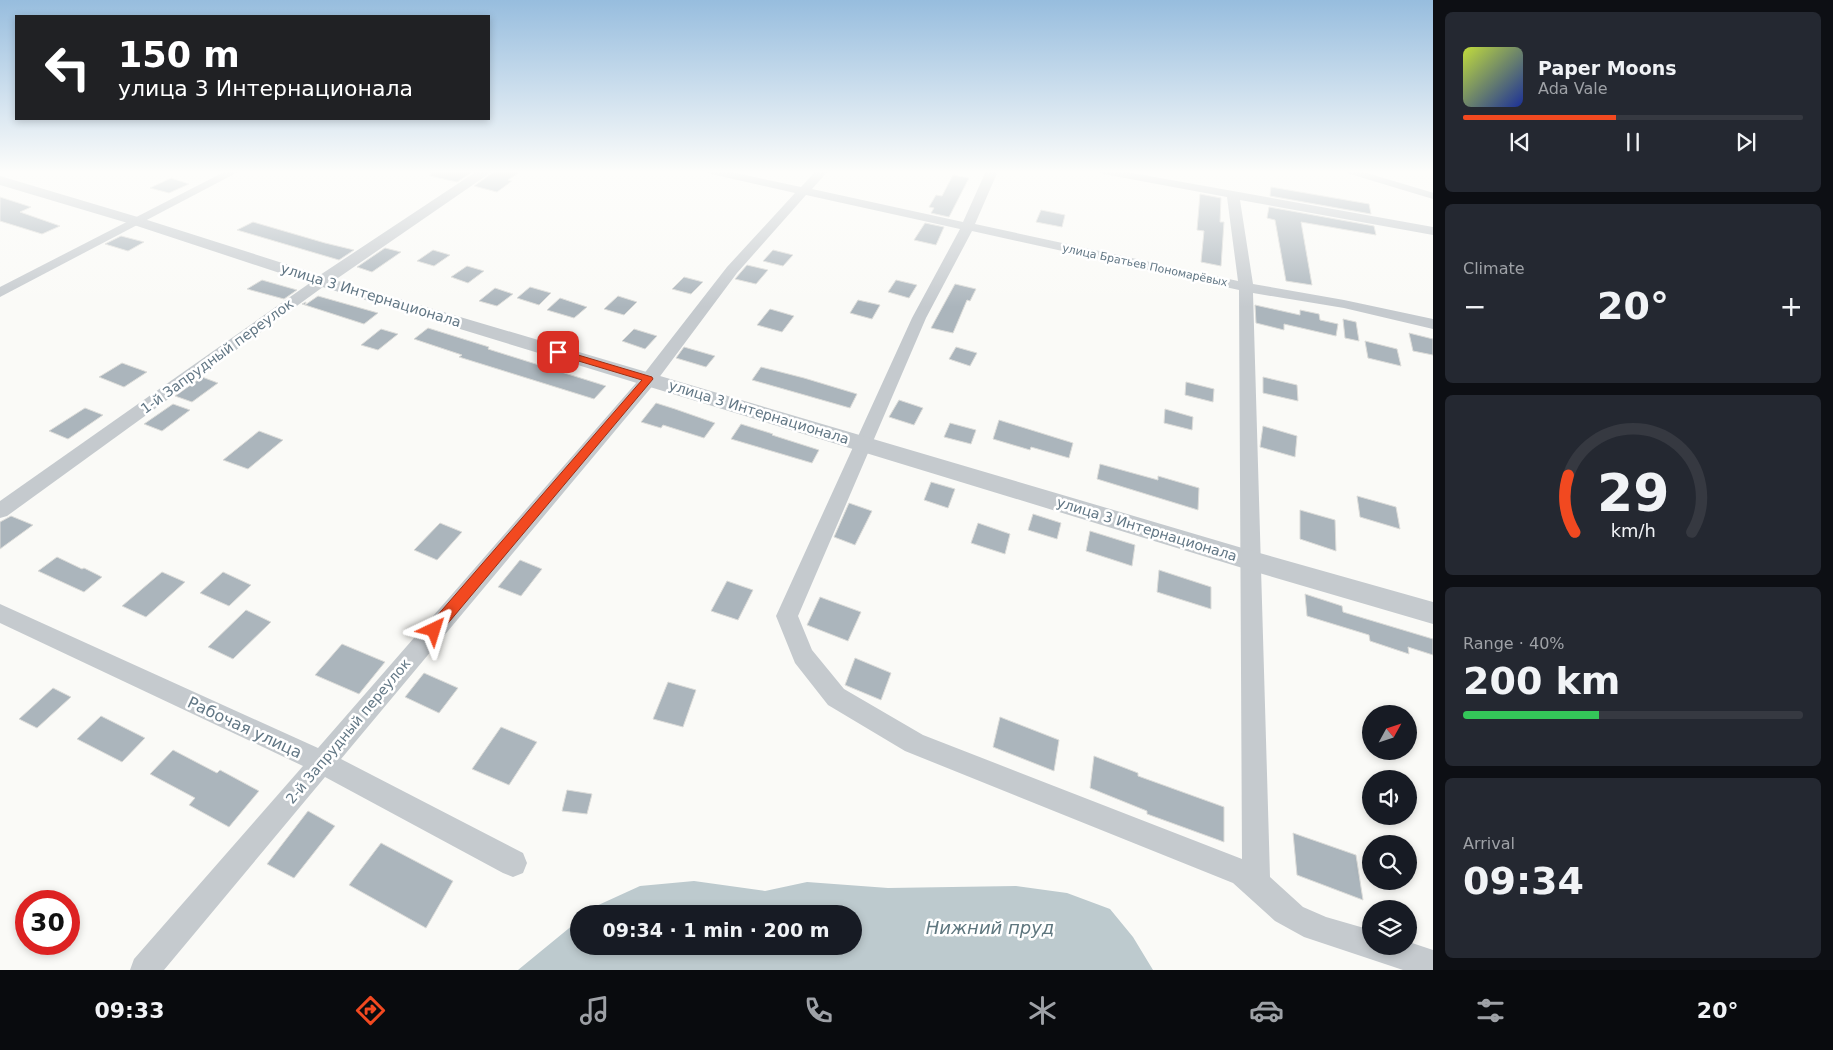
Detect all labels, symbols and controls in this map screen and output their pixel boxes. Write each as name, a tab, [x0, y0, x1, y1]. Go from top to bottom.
icon: left	[35, 35, 100, 100]
text: 150 m	[118, 35, 240, 75]
text: Paper Moons	[1538, 57, 1677, 79]
text: улица 3 Интернационала	[118, 76, 413, 101]
text: Ada Vale	[1538, 79, 1608, 98]
icon: previous	[1506, 128, 1534, 156]
icon: pause	[1619, 128, 1647, 156]
icon: next	[1732, 128, 1760, 156]
street label: улица Братьев Пономарёвых	[1061, 242, 1229, 289]
text: Climate	[1463, 259, 1525, 278]
street label: улица 3 Интернационала	[279, 260, 463, 330]
text: 20°	[1597, 284, 1669, 328]
text: −	[1463, 290, 1486, 323]
text: +	[1780, 290, 1803, 323]
street label: 1-й Запрудный переулок	[138, 295, 296, 417]
pin	[537, 331, 579, 373]
icon: arrive	[544, 338, 572, 366]
street label: улица 3 Интернационала	[667, 377, 851, 447]
text: 29	[1597, 463, 1669, 523]
street label: улица 3 Интернационала	[1055, 494, 1239, 564]
text: km/h	[1610, 520, 1656, 541]
position arrow	[407, 603, 459, 655]
text: Range · 40%	[1463, 634, 1565, 653]
street label: 2-й Запрудный переулок	[283, 655, 413, 807]
text: 200 km	[1463, 659, 1620, 703]
street label: Рабочая улица	[185, 693, 305, 762]
north arrow	[1362, 705, 1418, 760]
map controls	[1362, 705, 1417, 955]
button: sound	[1362, 770, 1417, 825]
text: Arrival	[1463, 834, 1515, 853]
button: search	[1362, 835, 1417, 890]
text: 09:34	[1463, 859, 1584, 903]
speed limit sign: 30	[15, 890, 80, 955]
button: layers	[1362, 900, 1417, 955]
water label: Нижний пруд	[926, 917, 1054, 938]
text: 09:34 · 1 min · 200 m	[602, 919, 830, 941]
icon: directions	[353, 993, 388, 1028]
icon: music	[577, 993, 612, 1028]
icon: phone	[801, 993, 836, 1028]
icon: climate	[1025, 993, 1060, 1028]
icon: car	[1249, 993, 1284, 1028]
icon: filters	[1473, 993, 1508, 1028]
text: 09:33	[94, 998, 164, 1023]
text: 20°	[1697, 998, 1738, 1023]

